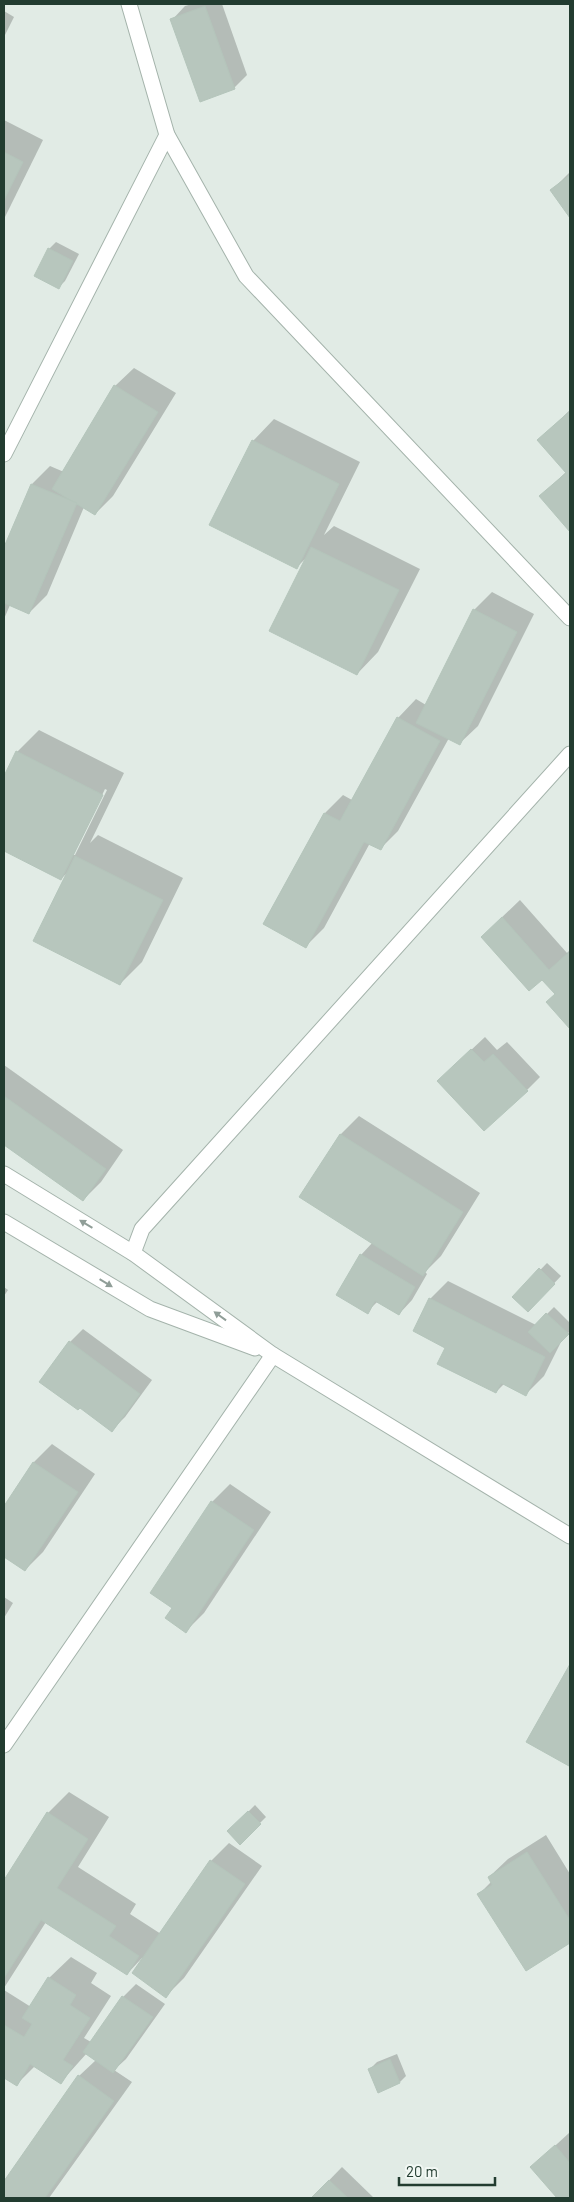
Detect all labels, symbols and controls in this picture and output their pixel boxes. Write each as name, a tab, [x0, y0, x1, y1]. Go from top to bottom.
one-way arrow	[79, 1219, 92, 1228]
one-way arrow	[99, 1278, 112, 1287]
one-way arrow	[213, 1311, 226, 1321]
scale bar	[399, 2154, 495, 2186]
text: 20 m	[406, 2162, 438, 2180]

